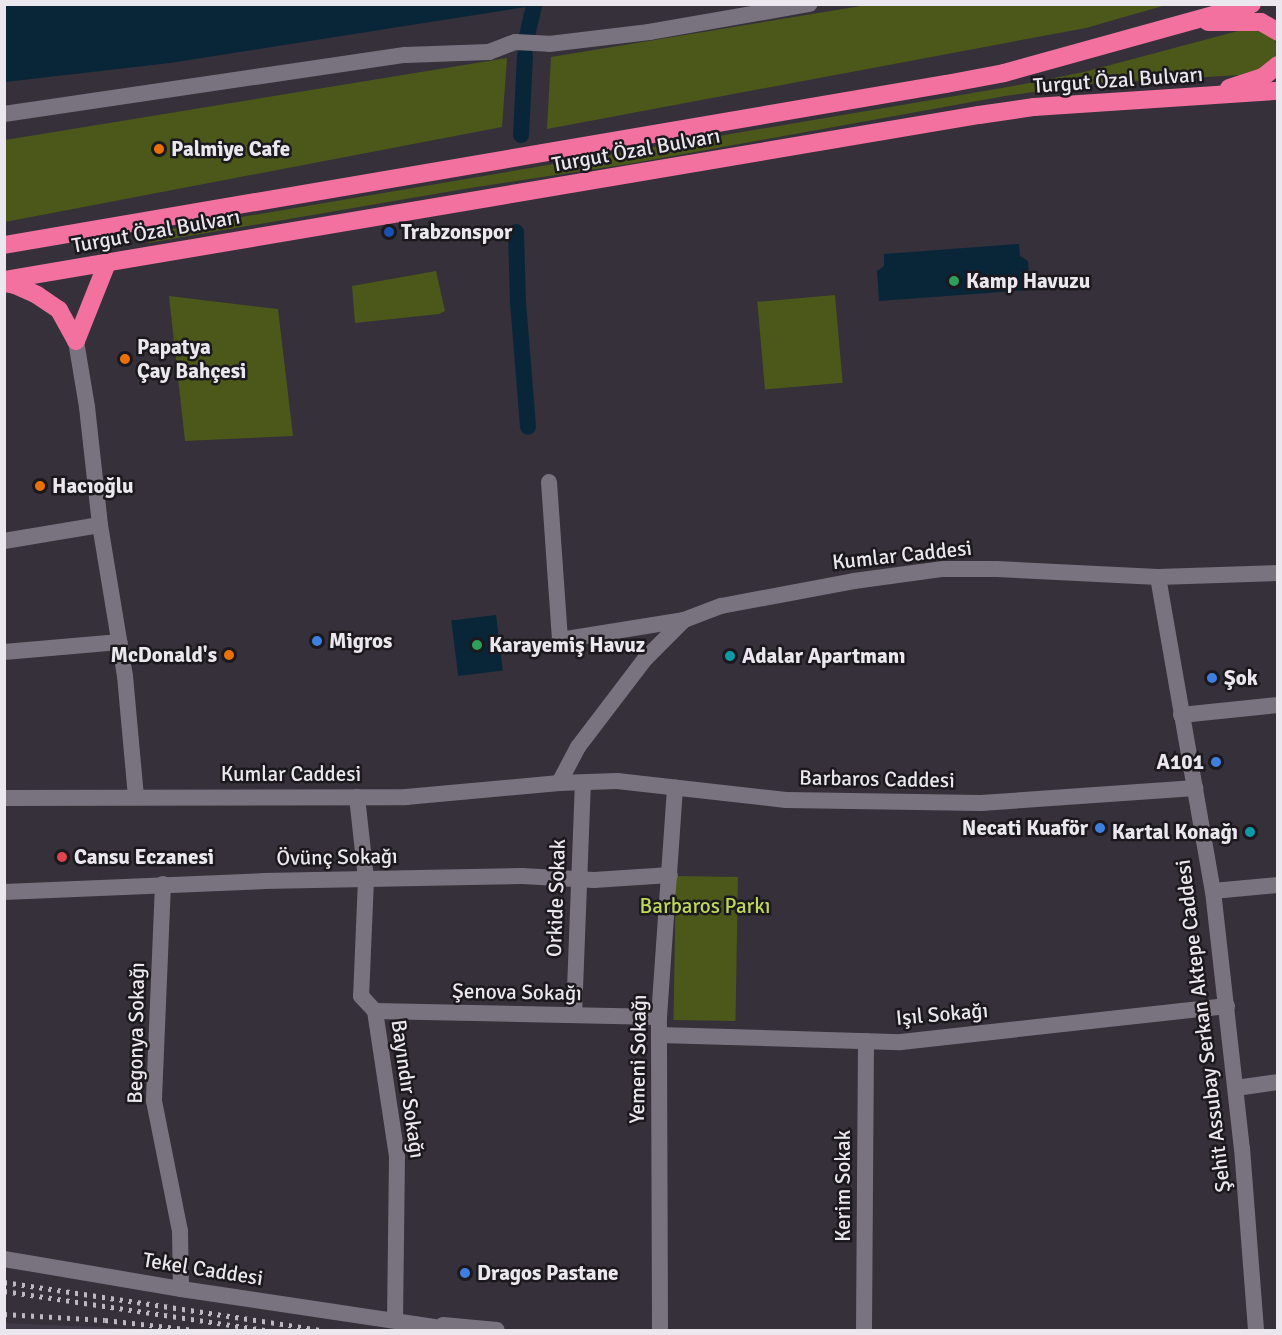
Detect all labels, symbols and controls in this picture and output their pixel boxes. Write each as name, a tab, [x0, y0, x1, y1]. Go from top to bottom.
street label: Turgut Özal Bulvarı	[1032, 61, 1204, 99]
street label: Turgut Özal Bulvarı	[550, 123, 722, 177]
place label: Palmiye Cafe	[171, 136, 290, 162]
marker: Palmiye Cafe	[152, 142, 166, 156]
street label: Turgut Özal Bulvarı	[70, 204, 242, 258]
place label: Trabzonspor	[401, 219, 512, 245]
marker: Trabzonspor	[382, 225, 396, 239]
place label: Kamp Havuzu	[966, 268, 1090, 294]
marker: Kamp Havuzu	[947, 274, 961, 288]
place label: Papatya Çay Bahçesi	[137, 334, 246, 384]
marker: Papatya Çay Bahçesi	[118, 352, 132, 366]
place label: Hacıoğlu	[52, 473, 134, 499]
marker: Hacıoğlu	[33, 479, 47, 493]
street label: Kumlar Caddesi	[831, 535, 973, 575]
place label: Migros	[329, 628, 392, 654]
place label: Karayemiş Havuz	[489, 632, 645, 658]
marker: Migros	[310, 634, 324, 648]
marker: Karayemiş Havuz	[470, 638, 484, 652]
place label: McDonald's	[110, 642, 217, 668]
place label: Adalar Apartmanı	[742, 643, 906, 669]
marker: McDonald's	[222, 648, 236, 662]
marker: Adalar Apartmanı	[723, 649, 737, 663]
place label: Şok	[1224, 665, 1258, 691]
marker: Şok	[1205, 671, 1219, 685]
place label: A101	[1157, 749, 1204, 775]
marker: A101	[1209, 755, 1223, 769]
street label: Kumlar Caddesi	[221, 761, 361, 787]
street label: Barbaros Caddesi	[799, 765, 955, 793]
place label: Necati Kuaför	[962, 815, 1088, 841]
place label: Kartal Konağı	[1112, 819, 1238, 845]
marker: Necati Kuaför	[1093, 821, 1107, 835]
marker: Kartal Konağı	[1243, 825, 1257, 839]
street label: Orkide Sokak	[541, 839, 571, 957]
street label: Övünç Sokağı	[276, 843, 398, 871]
place label: Cansu Eczanesi	[74, 844, 214, 870]
marker: Cansu Eczanesi	[55, 850, 69, 864]
street label: Şehit Assubay Serkan Aktepe Caddesi	[1170, 858, 1236, 1194]
park label: Barbaros Parkı	[640, 893, 770, 919]
street label: Begonya Sokağı	[122, 962, 150, 1104]
street label: Şenova Sokağı	[452, 978, 582, 1006]
street label: Yemeni Sokağı	[624, 994, 652, 1124]
street label: Işıl Sokağı	[895, 997, 989, 1031]
street label: Bayındır Sokağı	[386, 1018, 430, 1160]
street label: Kerim Sokak	[830, 1130, 856, 1242]
street label: Tekel Caddesi	[141, 1247, 265, 1291]
place label: Dragos Pastane	[477, 1260, 619, 1286]
marker: Dragos Pastane	[458, 1266, 472, 1280]

